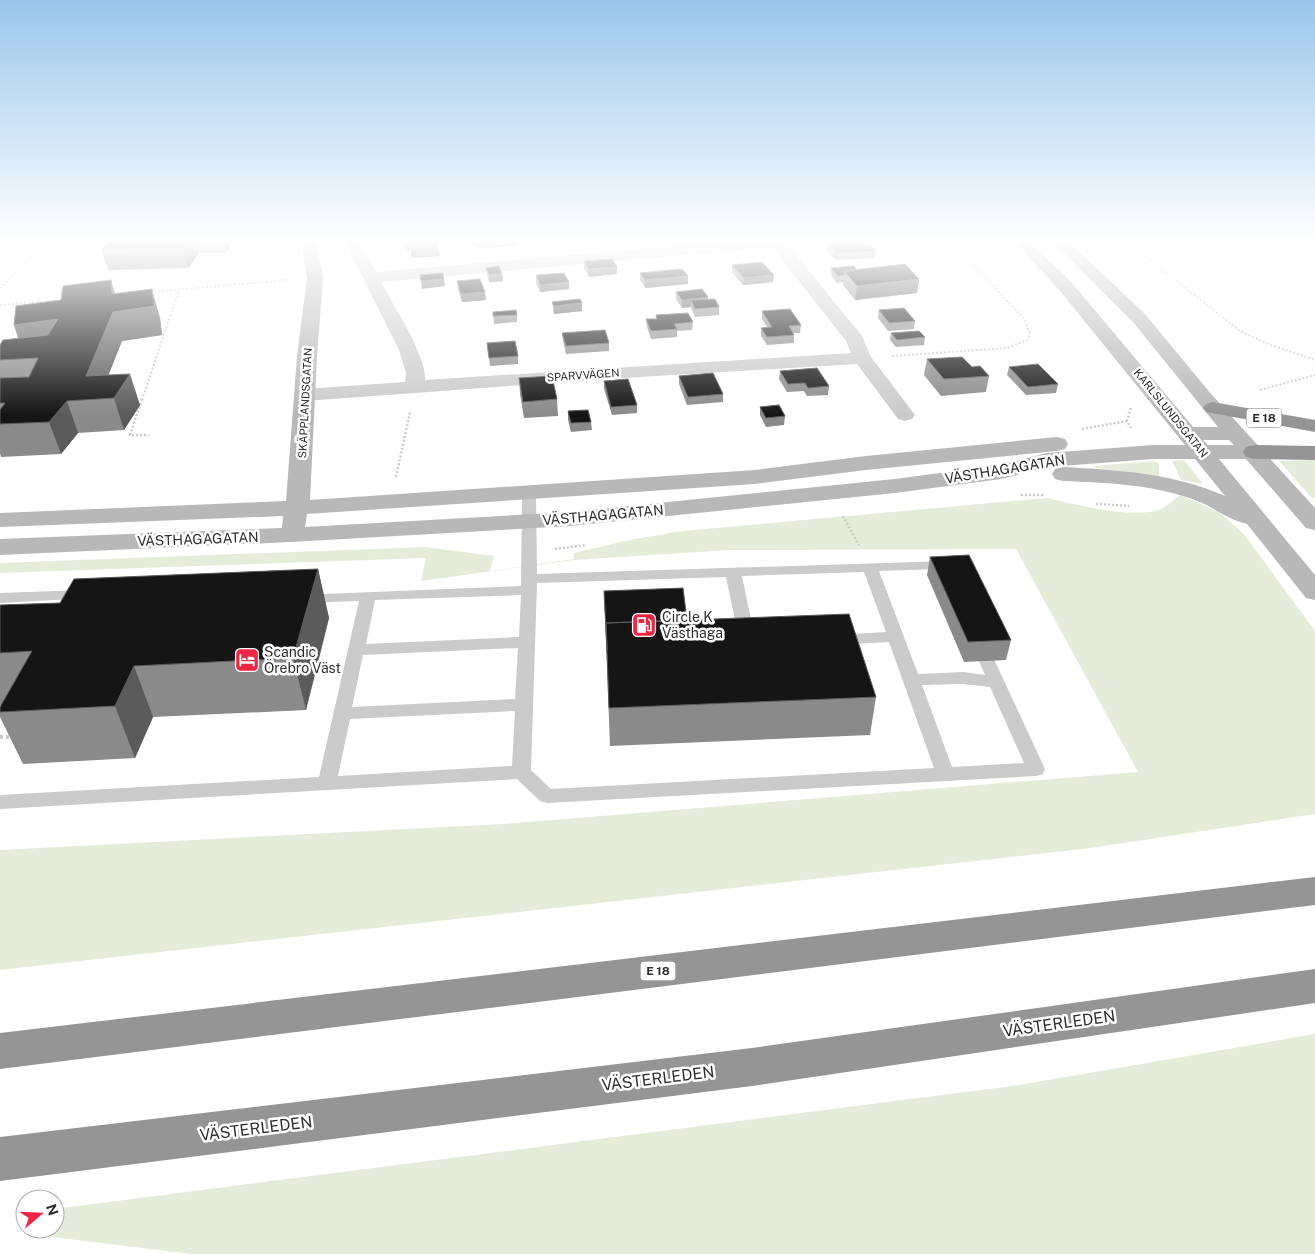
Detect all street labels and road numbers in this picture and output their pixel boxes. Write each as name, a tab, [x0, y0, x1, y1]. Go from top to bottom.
street label: SKÄPPLANDSGATAN	[295, 347, 314, 459]
street label: SPARVVÄGEN	[546, 365, 620, 384]
street label: KARLSLUNDSGATAN	[1132, 366, 1210, 460]
road number: E 18	[1246, 408, 1282, 428]
street label: VÄSTHAGAGATAN	[943, 450, 1066, 486]
street label: VÄSTHAGAGATAN	[542, 500, 664, 528]
street label: VÄSTHAGAGATAN	[137, 527, 259, 549]
road number: E 18	[640, 961, 676, 980]
street label: VÄSTERLEDEN	[1001, 1005, 1117, 1041]
street label: VÄSTERLEDEN	[601, 1061, 715, 1095]
street label: VÄSTERLEDEN	[199, 1111, 313, 1145]

